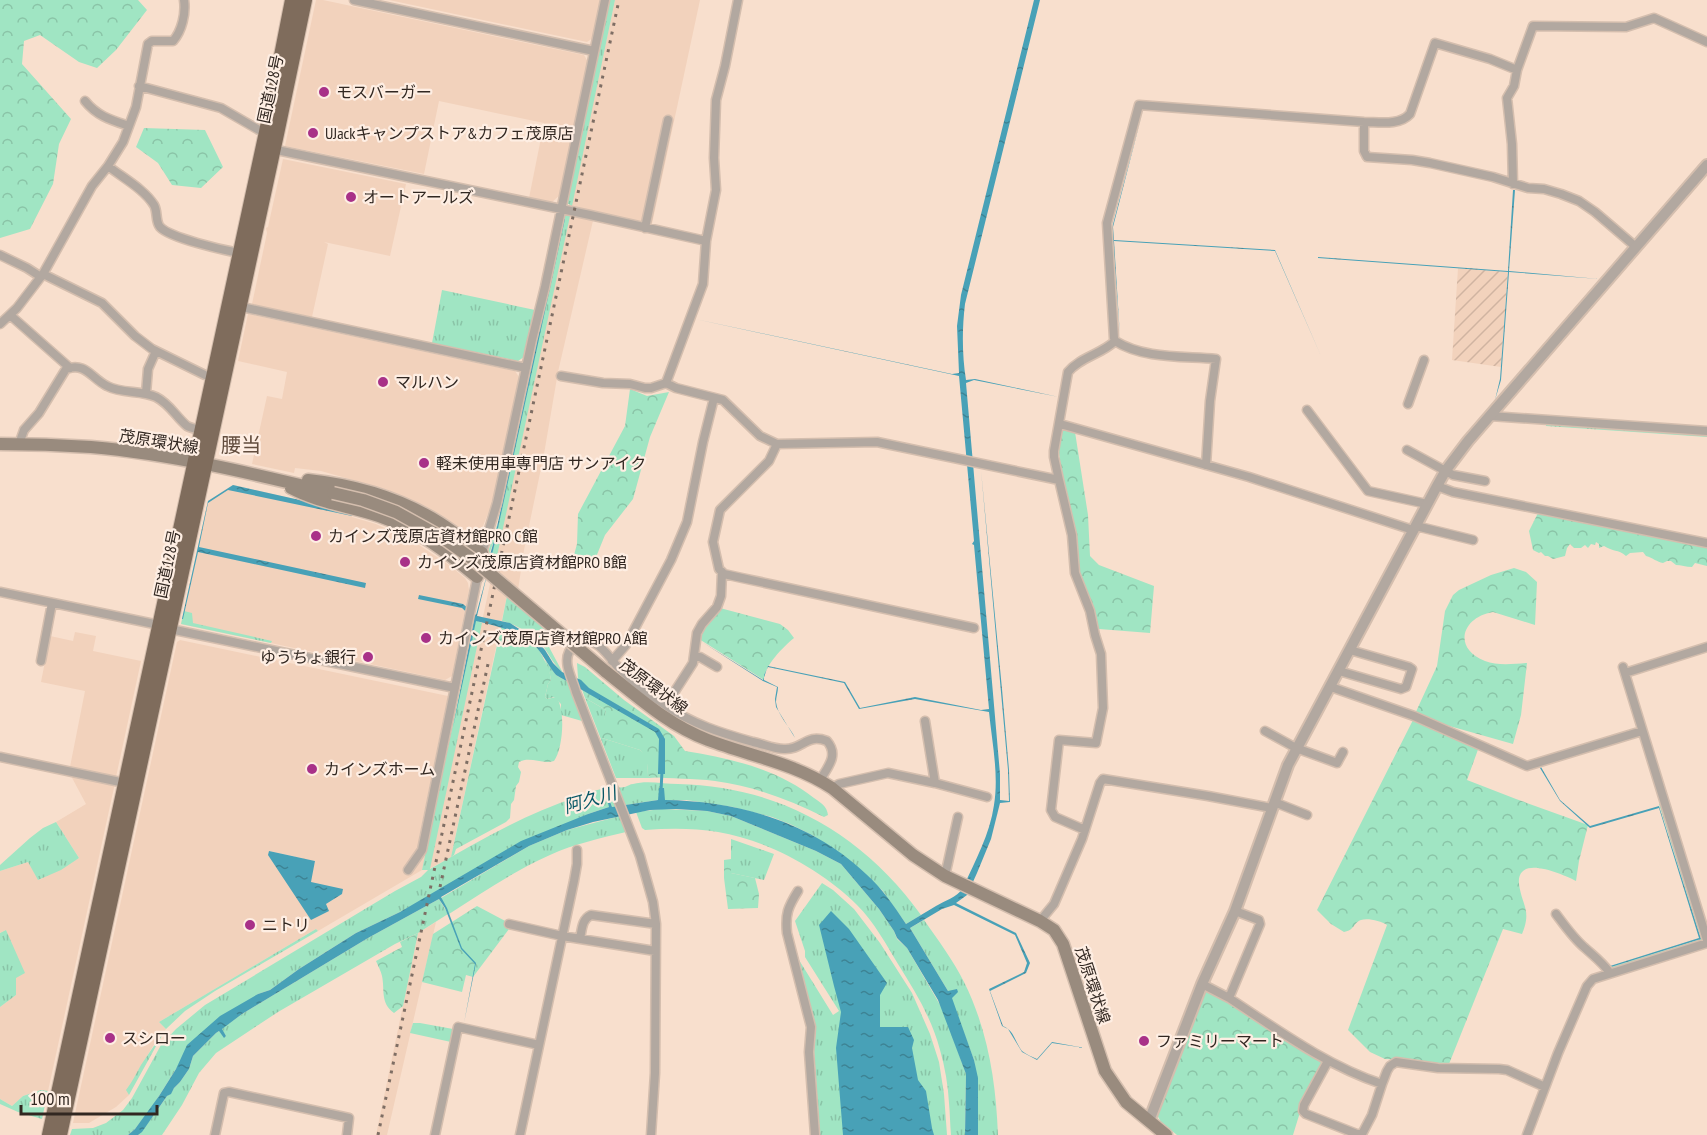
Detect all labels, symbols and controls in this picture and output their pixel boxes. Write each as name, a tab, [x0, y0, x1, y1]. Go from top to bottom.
street label: 国道128号	[253, 53, 287, 125]
place label: モスバーガー	[336, 82, 432, 102]
marker: モスバーガー	[317, 85, 331, 99]
place label: UJackキャンプストア&カフェ茂原店	[325, 123, 574, 143]
marker: UJackキャンプストア&カフェ茂原店	[306, 126, 320, 140]
place label: オートアールズ	[363, 187, 474, 207]
marker: オートアールズ	[344, 190, 358, 204]
place label: マルハン	[395, 372, 459, 392]
marker: マルハン	[376, 375, 390, 389]
street label: 茂原環状線	[118, 425, 200, 457]
district label: 腰当	[221, 432, 261, 458]
place label: 軽未使用車専門店 サンアイク	[436, 453, 646, 473]
marker: 軽未使用車専門店 サンアイク	[417, 456, 431, 470]
place label: カインズ茂原店資材館PRO C館	[328, 526, 538, 546]
street label: 国道128号	[150, 528, 184, 600]
marker: カインズ茂原店資材館PRO C館	[309, 529, 323, 543]
place label: カインズ茂原店資材館PRO B館	[417, 552, 627, 572]
marker: カインズ茂原店資材館PRO B館	[398, 555, 412, 569]
place label: カインズ茂原店資材館PRO A館	[438, 628, 647, 648]
marker: カインズ茂原店資材館PRO A館	[419, 631, 433, 645]
place label: ゆうちょ銀行	[260, 647, 356, 667]
marker: ゆうちょ銀行	[361, 650, 375, 664]
street label: 茂原環状線	[616, 654, 692, 718]
place label: カインズホーム	[324, 759, 435, 779]
marker: カインズホーム	[305, 762, 319, 776]
water label: 阿久川	[561, 780, 621, 818]
place label: ニトリ	[262, 915, 310, 935]
marker: ニトリ	[243, 918, 257, 932]
street label: 茂原環状線	[1071, 944, 1115, 1026]
place label: スシロー	[122, 1028, 186, 1048]
marker: スシロー	[103, 1031, 117, 1045]
place label: ファミリーマート	[1156, 1031, 1284, 1051]
marker: ファミリーマート	[1137, 1034, 1151, 1048]
scale bar	[21, 1078, 158, 1116]
text: 100 m	[30, 1087, 70, 1110]

